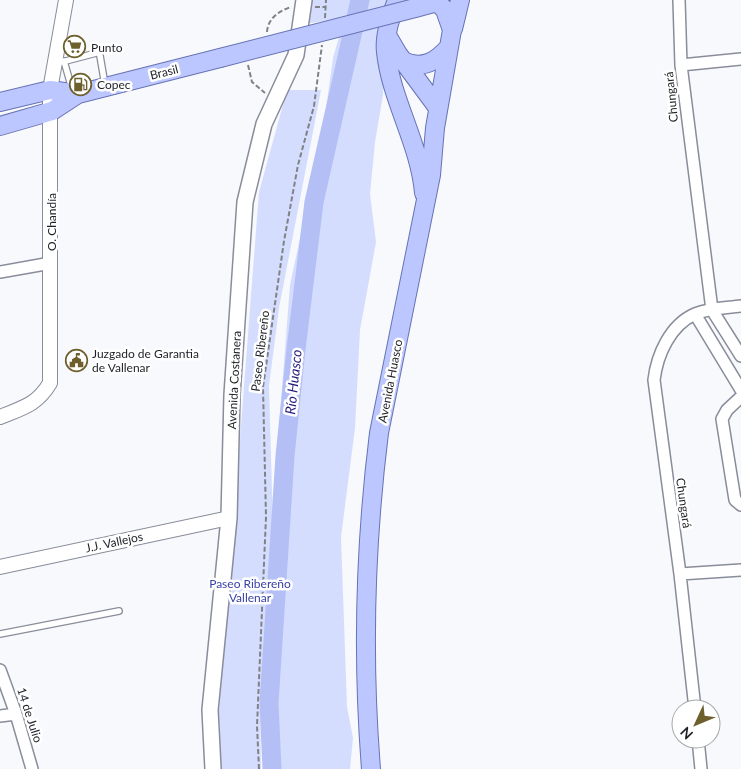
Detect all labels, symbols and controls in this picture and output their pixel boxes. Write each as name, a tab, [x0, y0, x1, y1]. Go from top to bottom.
supermarket icon: Punto	[63, 35, 87, 59]
place label: Punto	[91, 40, 123, 55]
street label: Brasil	[148, 61, 180, 83]
street label: Chungará	[661, 71, 681, 123]
fuel station icon: Copec	[69, 72, 93, 96]
place label: Copec	[97, 77, 131, 92]
street label: O. Chandía	[44, 193, 59, 251]
street label: Paseo Ribereño	[248, 309, 272, 392]
street label: Avenida Costanera	[224, 330, 244, 430]
street label: Avenida Huasco	[375, 338, 405, 424]
place label: Juzgado de Garantia de Vallenar	[92, 346, 199, 375]
public building icon: Juzgado de Garantia de Vallenar	[64, 348, 88, 372]
water label: Río Huasco	[281, 349, 305, 415]
street label: Chungará	[673, 477, 695, 529]
street label: J.J. Vallejos	[84, 529, 144, 555]
park label: Paseo Ribereño Vallenar	[209, 576, 291, 605]
street label: 14 de Julio	[14, 686, 46, 745]
north arrow	[671, 699, 721, 749]
text: N	[676, 724, 696, 743]

